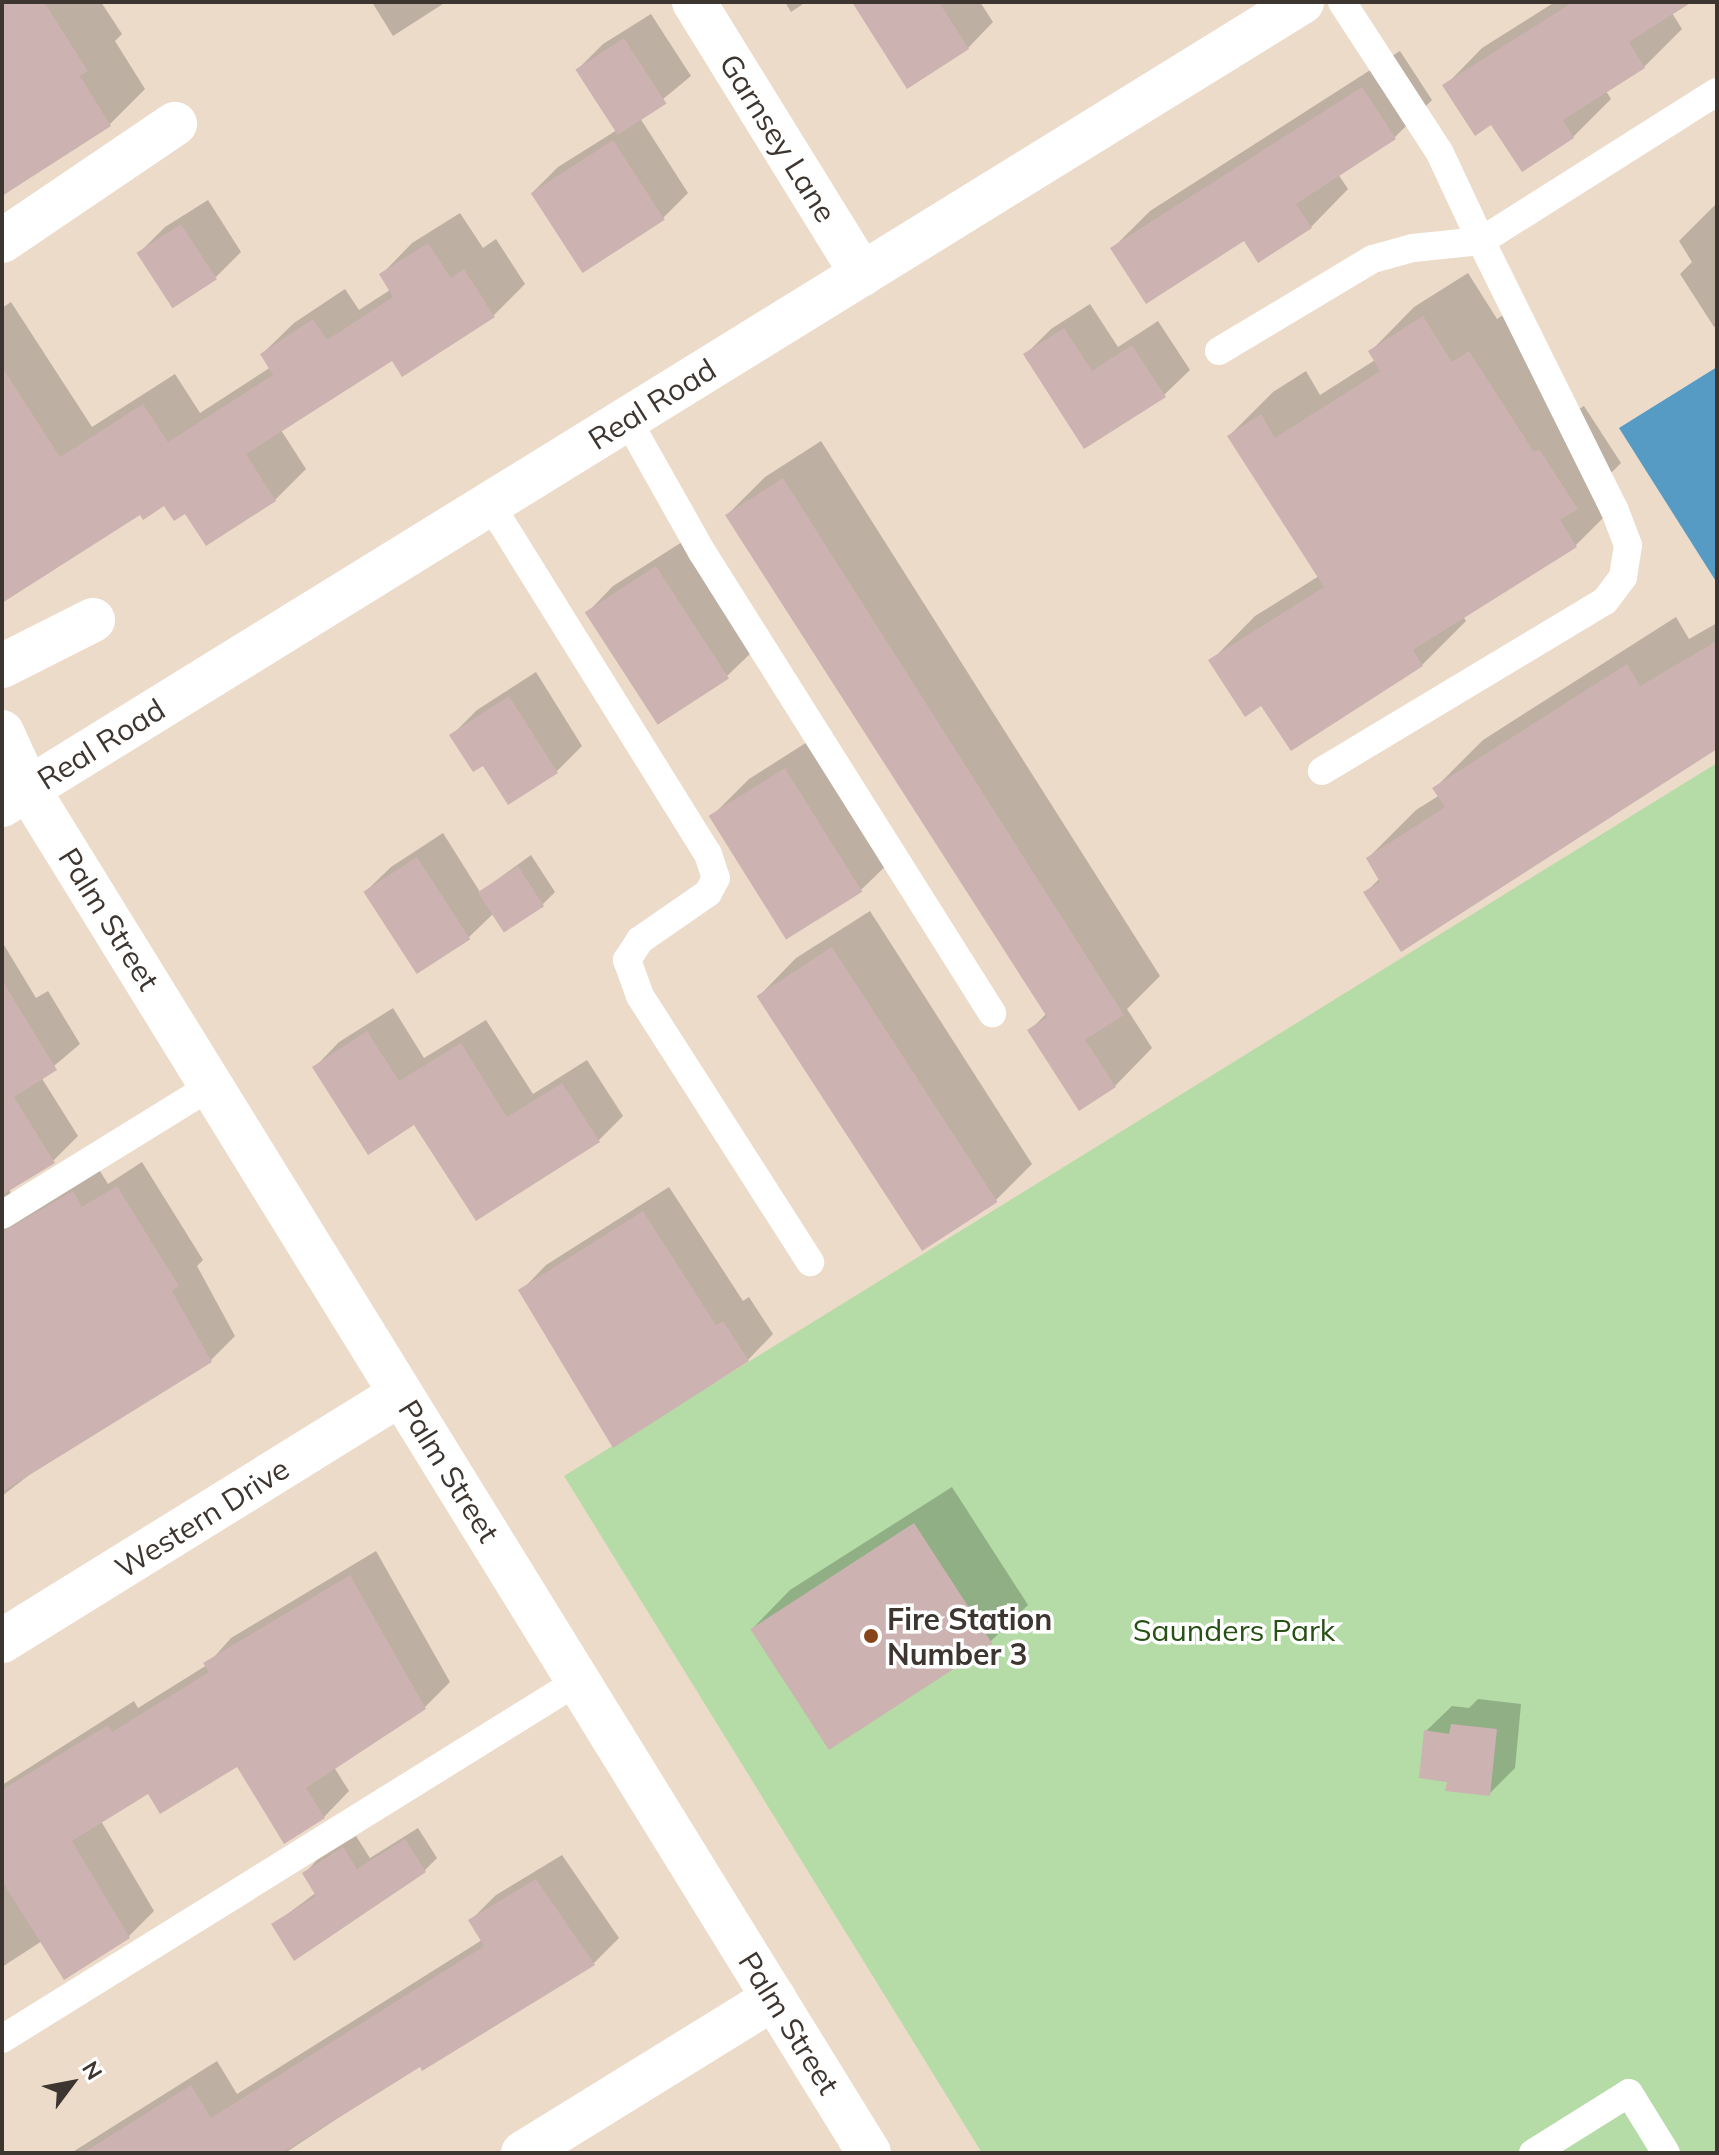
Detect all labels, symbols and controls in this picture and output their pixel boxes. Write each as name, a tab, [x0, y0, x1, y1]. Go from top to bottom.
street label: Garnsey Lane	[712, 47, 844, 229]
street label: Real Road	[582, 351, 722, 457]
street label: Real Road	[31, 691, 171, 797]
street label: Palm Street	[51, 841, 167, 997]
street label: Palm Street	[391, 1393, 507, 1549]
street label: Western Drive	[108, 1450, 296, 1586]
place label: Fire Station Number 3	[887, 1601, 1052, 1672]
park label: Saunders Park	[1133, 1612, 1335, 1648]
marker: Fire Station Number 3	[862, 1627, 880, 1645]
street label: Palm Street	[731, 1945, 847, 2101]
north arrow	[32, 2043, 112, 2123]
text: N	[76, 2056, 109, 2085]

